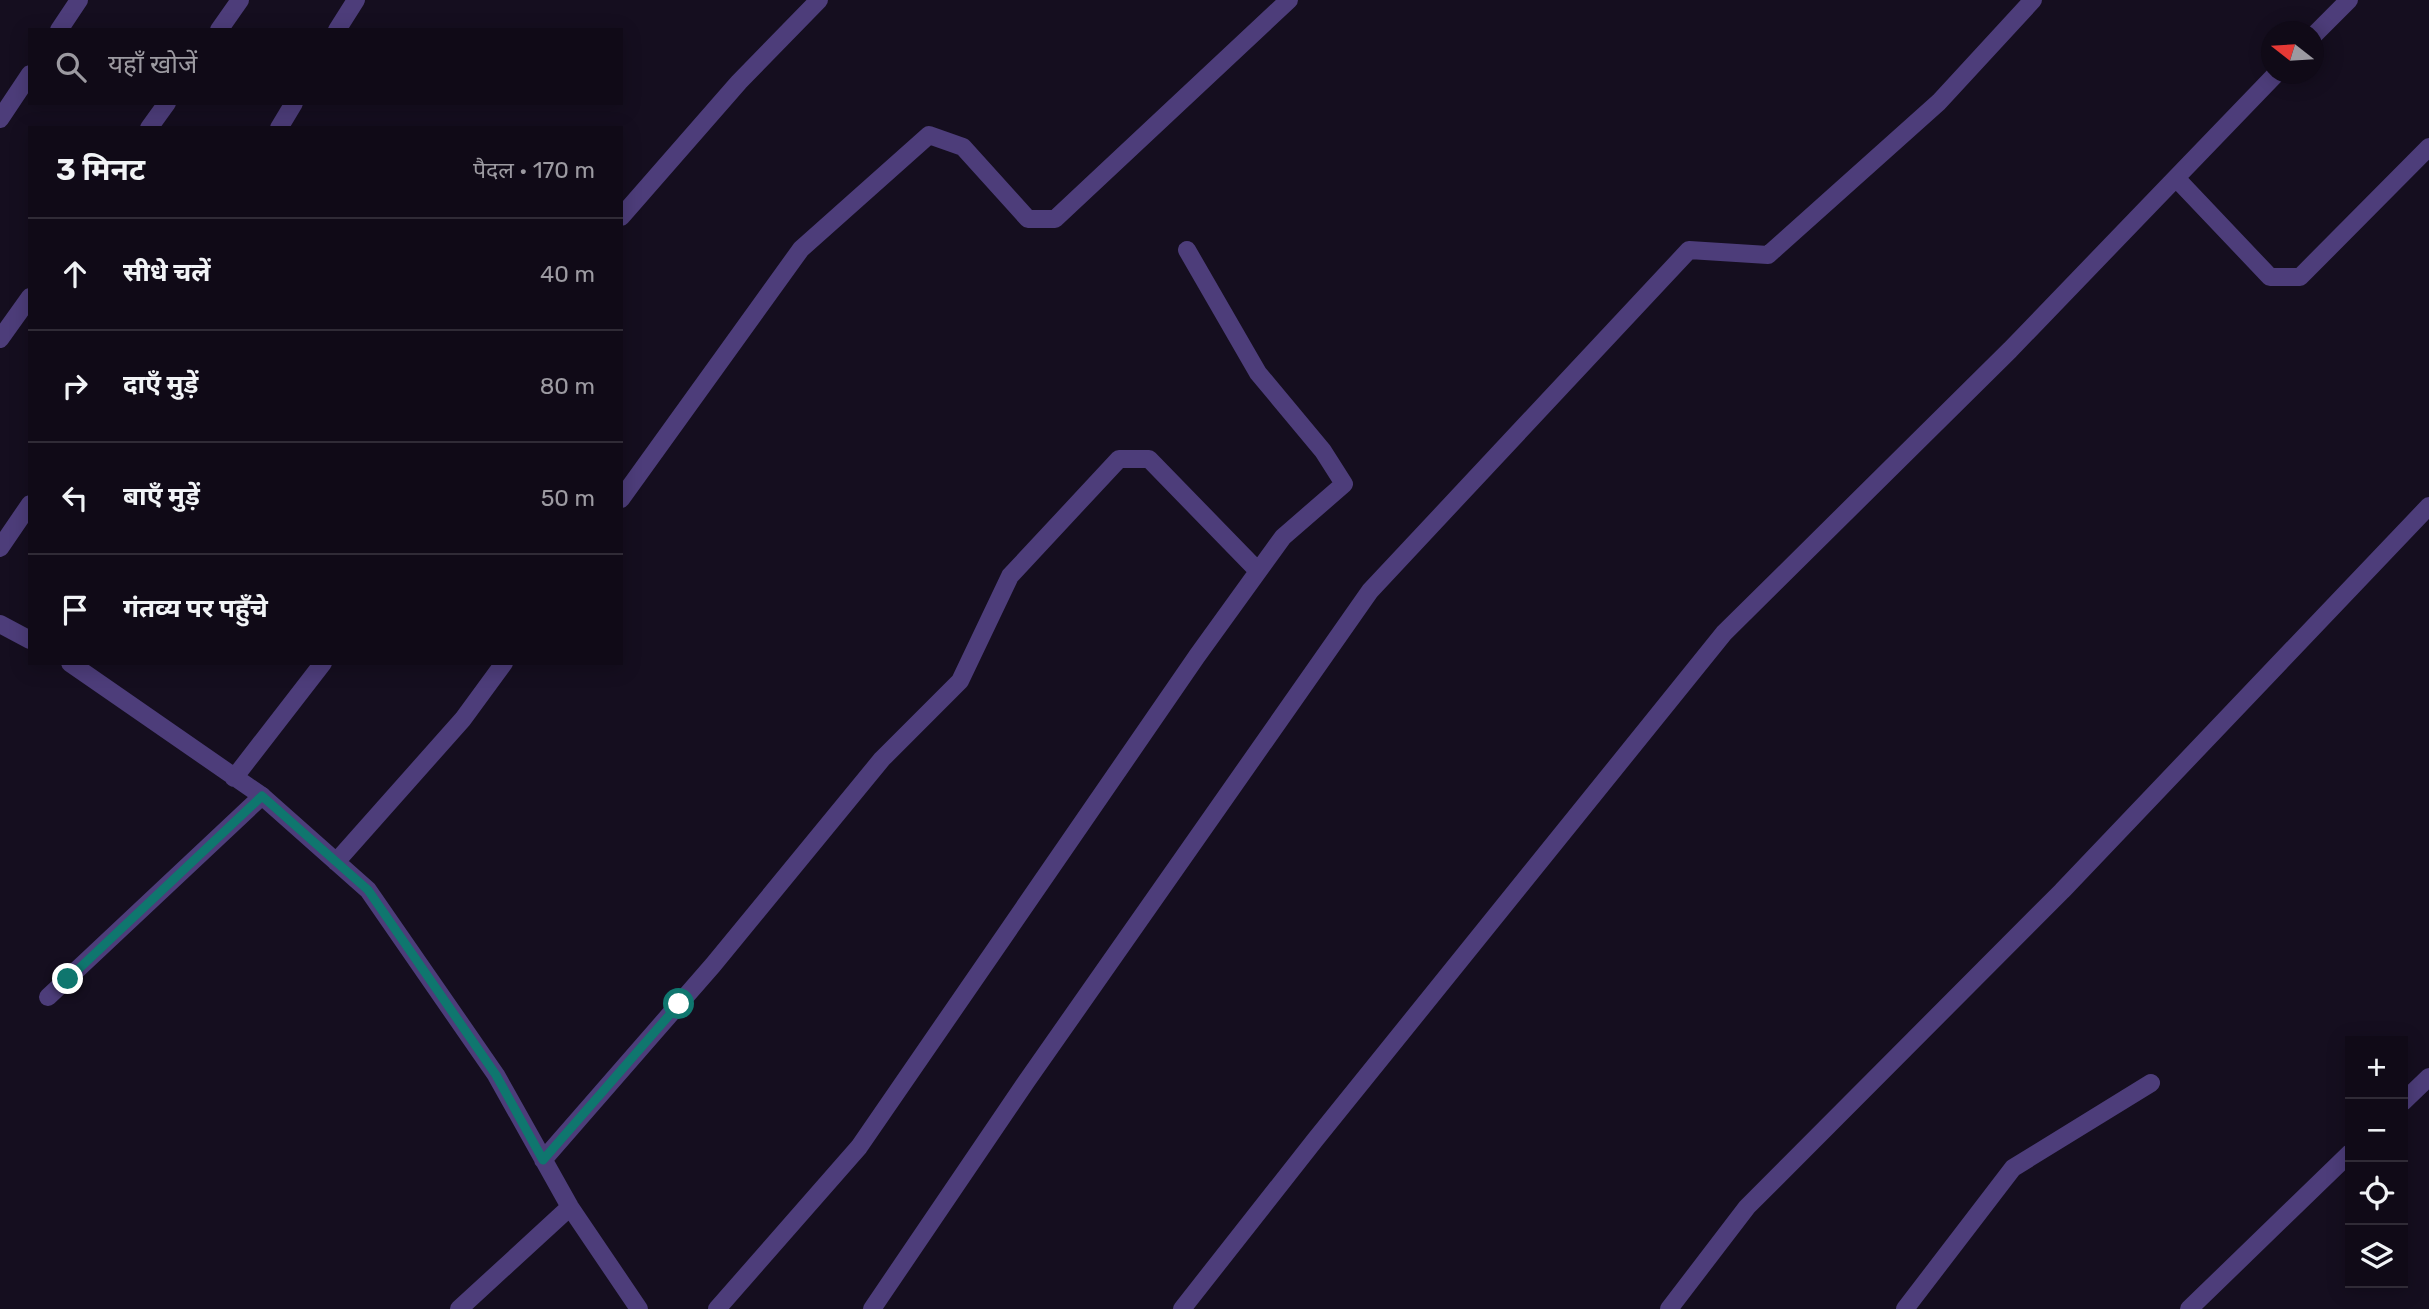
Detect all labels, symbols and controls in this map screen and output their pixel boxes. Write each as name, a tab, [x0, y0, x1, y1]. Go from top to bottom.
north arrow	[2261, 21, 2324, 84]
search box	[28, 28, 623, 105]
icon: search	[52, 48, 90, 86]
text: यहाँ खोजें	[108, 49, 197, 80]
text: 3 मिनट	[56, 152, 145, 188]
text: पैदल · 170 m	[473, 156, 595, 184]
icon: ahead	[56, 255, 94, 293]
text: सीधे चलें	[123, 257, 211, 288]
text: 40 m	[540, 260, 595, 288]
icon: right	[56, 367, 94, 405]
text: दाएँ मुड़ें	[123, 369, 198, 400]
text: 80 m	[540, 372, 595, 400]
icon: left	[56, 479, 94, 517]
text: बाएँ मुड़ें	[123, 481, 200, 512]
text: 50 m	[541, 484, 595, 512]
icon: arrive	[56, 591, 94, 629]
text: गंतव्य पर पहुँचे	[123, 593, 268, 624]
route end	[52, 963, 83, 994]
route start	[663, 988, 694, 1019]
map controls	[2345, 1036, 2408, 1288]
button: +	[2345, 1036, 2408, 1099]
button: −	[2345, 1099, 2408, 1162]
button: locate	[2345, 1162, 2408, 1225]
button: layers	[2345, 1225, 2408, 1288]

